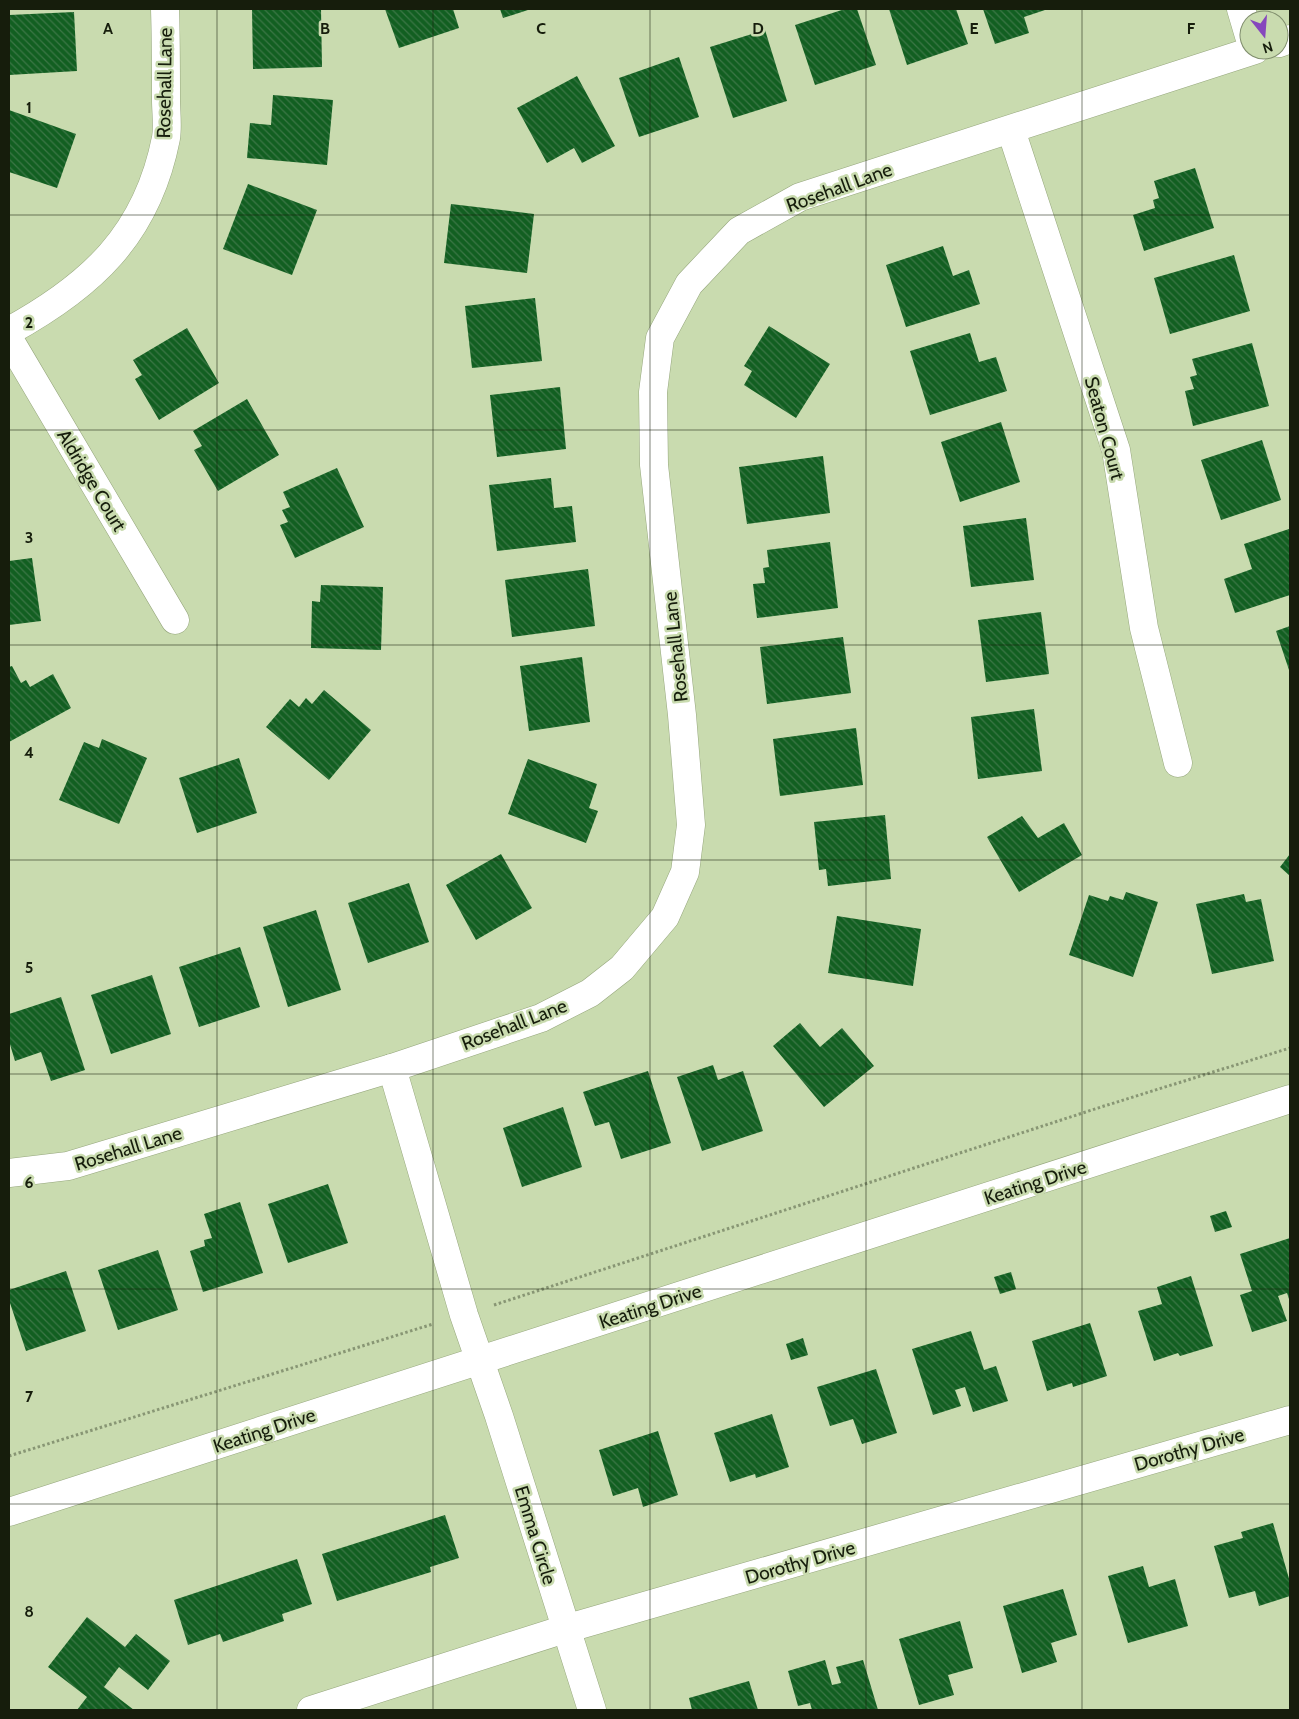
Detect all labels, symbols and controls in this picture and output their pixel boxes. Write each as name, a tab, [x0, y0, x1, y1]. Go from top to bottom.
north arrow	[1239, 10, 1289, 60]
text: A	[103, 19, 113, 38]
text: B	[320, 19, 330, 38]
text: C	[536, 19, 546, 38]
text: D	[752, 19, 764, 38]
text: E	[969, 19, 979, 38]
text: F	[1187, 19, 1196, 38]
street label: Rosehall Lane	[152, 27, 177, 139]
text: N	[1260, 37, 1275, 57]
text: 1	[26, 98, 32, 117]
street label: Rosehall Lane	[783, 158, 895, 217]
text: 2	[25, 313, 33, 332]
street label: Seaton Court	[1080, 374, 1129, 483]
street label: Aldridge Court	[52, 425, 131, 536]
text: 3	[25, 528, 33, 547]
street label: Rosehall Lane	[658, 590, 693, 703]
text: 4	[24, 743, 34, 762]
text: 5	[25, 958, 33, 977]
street label: Rosehall Lane	[458, 994, 570, 1055]
street label: Rosehall Lane	[72, 1121, 185, 1176]
street label: Keating Drive	[981, 1155, 1089, 1210]
text: 6	[25, 1173, 34, 1192]
street label: Keating Drive	[596, 1279, 704, 1334]
text: 7	[25, 1387, 34, 1406]
street label: Keating Drive	[210, 1403, 318, 1458]
street label: Dorothy Drive	[1132, 1423, 1247, 1476]
street label: Emma Circle	[510, 1483, 561, 1587]
street label: Dorothy Drive	[743, 1536, 858, 1589]
text: 8	[24, 1602, 34, 1621]

